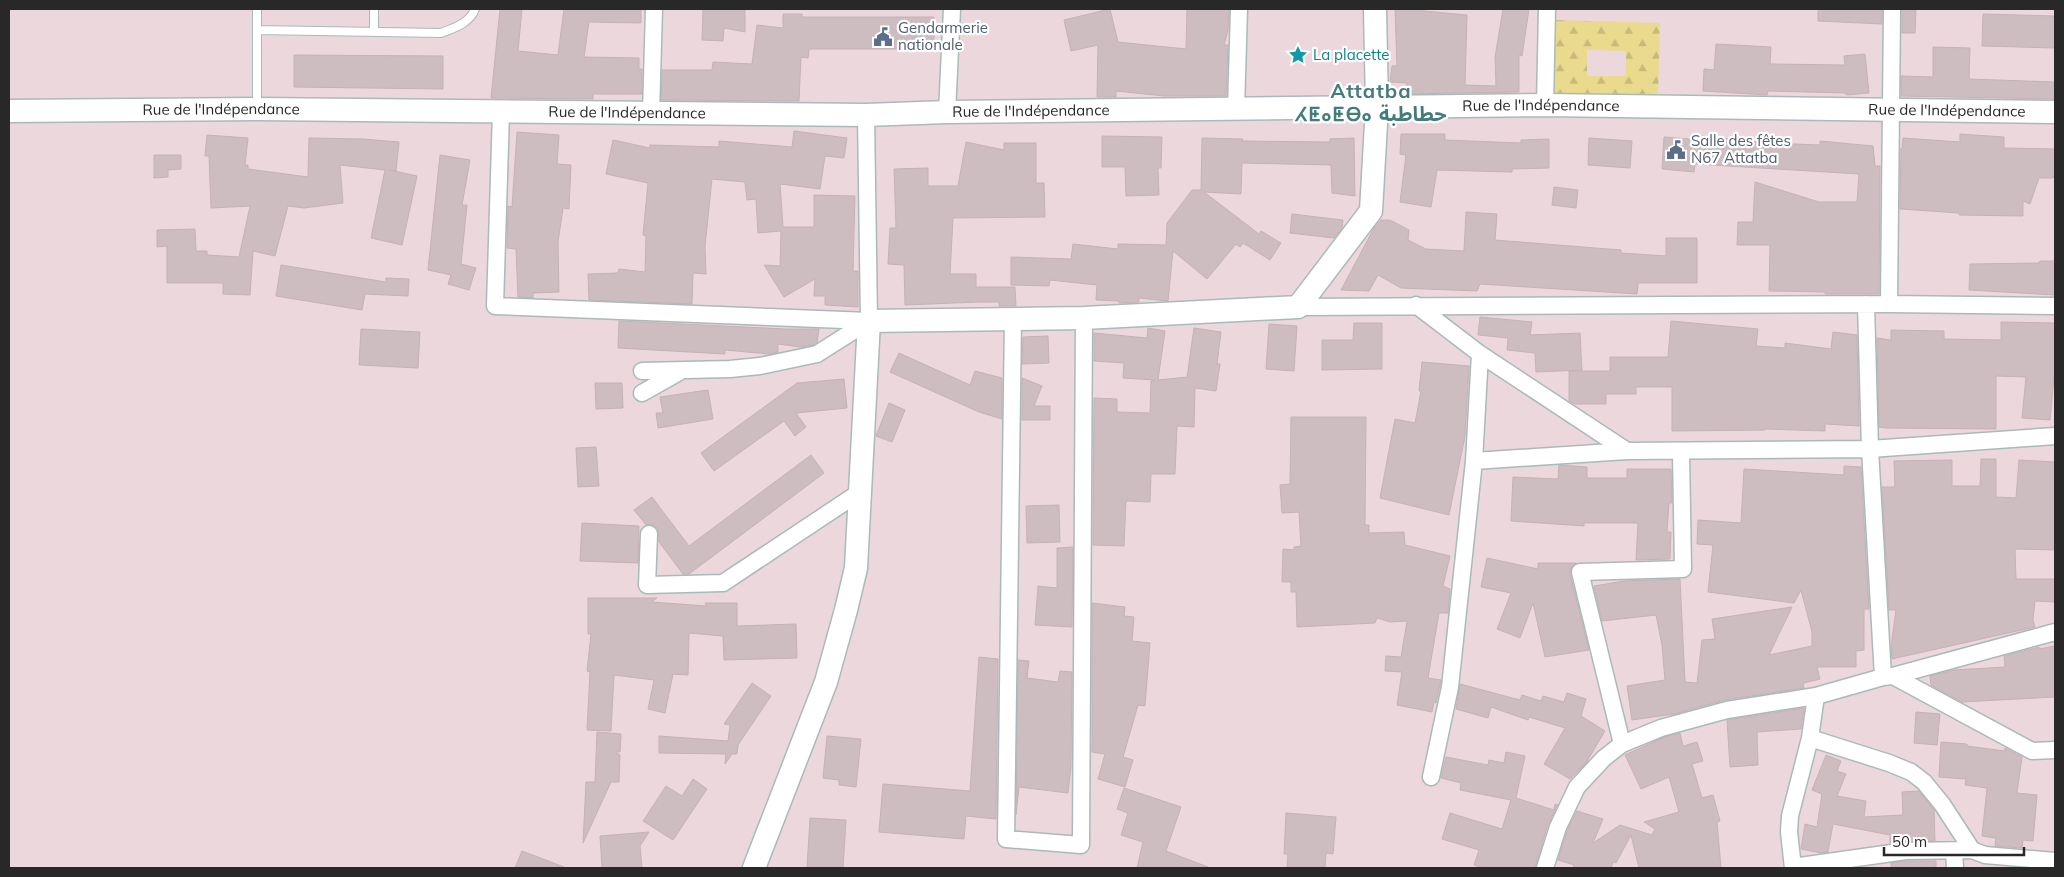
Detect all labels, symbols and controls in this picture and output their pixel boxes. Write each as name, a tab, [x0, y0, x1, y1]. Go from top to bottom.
place label: Gendarmerie nationale	[898, 18, 988, 54]
public building icon: Gendarmerie nationale	[872, 26, 894, 48]
place icon: La placette	[1287, 44, 1309, 66]
place label: La placette	[1313, 45, 1389, 64]
district label: Attatba ⵃⵟⴰⵟⴱⴰ حطاطبة	[1294, 78, 1447, 126]
street label: Rue de l'Indépendance	[1462, 95, 1620, 115]
street label: Rue de l'Indépendance	[142, 99, 300, 119]
street label: Rue de l'Indépendance	[1868, 99, 2026, 121]
street label: Rue de l'Indépendance	[952, 100, 1110, 121]
street label: Rue de l'Indépendance	[548, 102, 706, 122]
place label: Salle des fêtes N67 Attatba	[1691, 131, 1791, 167]
public building icon: Salle des fêtes N67 Attatba	[1665, 139, 1687, 161]
scale bar	[1884, 824, 2024, 856]
text: 50 m	[1892, 832, 1927, 851]

